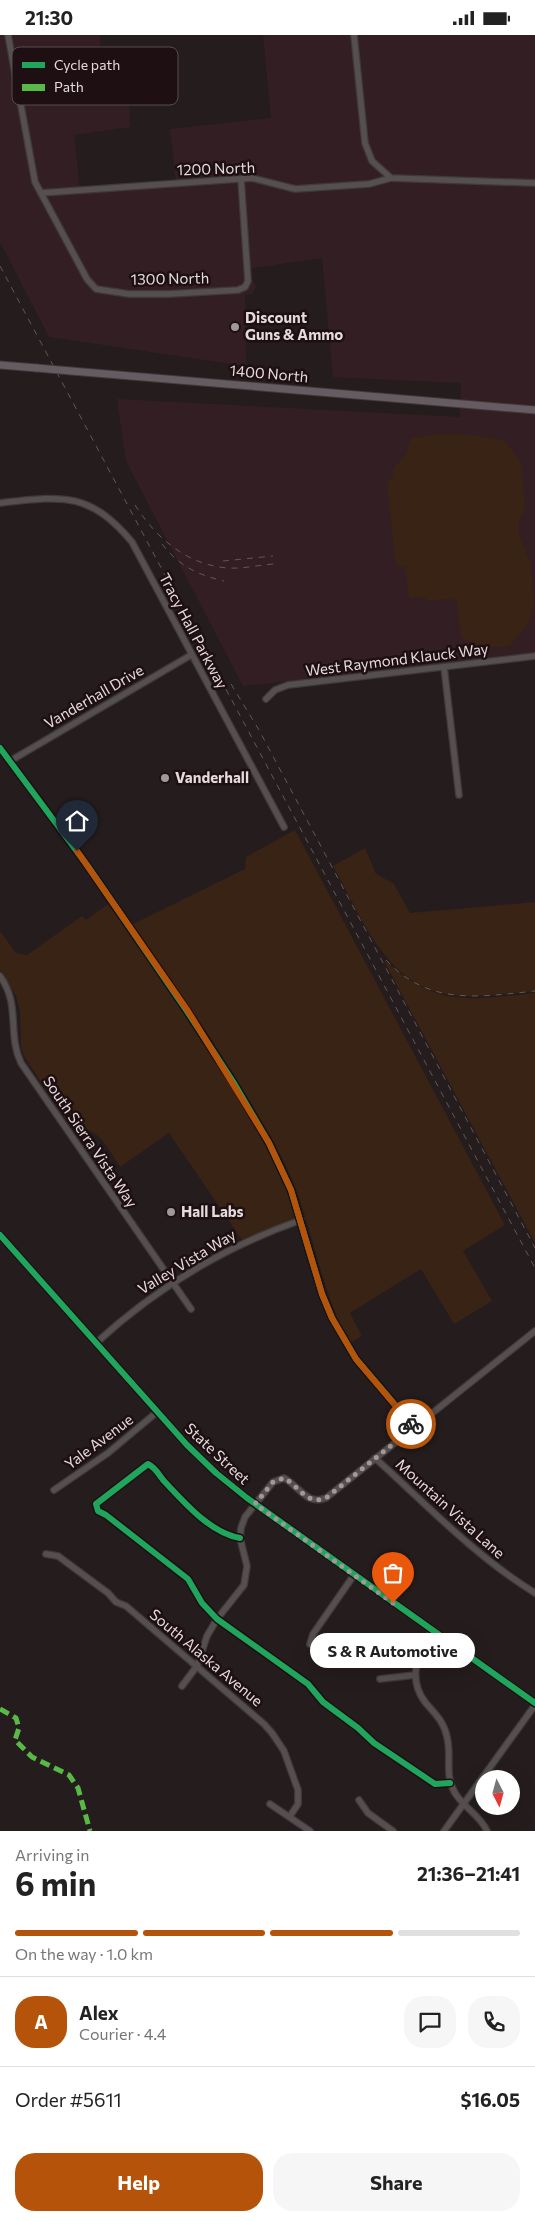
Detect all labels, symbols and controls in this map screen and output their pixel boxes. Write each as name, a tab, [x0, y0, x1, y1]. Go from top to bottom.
text: 21:30	[25, 6, 73, 29]
legend	[12, 47, 178, 105]
text: Cycle path	[54, 56, 120, 73]
text: Path	[54, 78, 84, 95]
street label: 1200 North	[177, 158, 255, 178]
street label: 1300 North	[131, 268, 209, 288]
place label: Discount Guns & Ammo	[245, 308, 343, 343]
marker: Discount Guns & Ammo	[229, 321, 241, 333]
street label: 1400 North	[229, 361, 309, 385]
street label: Tracy Hall Parkway	[156, 570, 232, 692]
street label: West Raymond Klauck Way	[304, 639, 490, 679]
street label: Vanderhall Drive	[41, 660, 146, 732]
place label: Vanderhall	[175, 768, 249, 786]
marker: Vanderhall	[159, 772, 171, 784]
pin	[56, 800, 98, 851]
icon: home	[63, 807, 91, 835]
street label: South Sierra Vista Way	[40, 1072, 142, 1211]
place label: Hall Labs	[181, 1202, 244, 1220]
marker: Hall Labs	[165, 1206, 177, 1218]
street label: Valley Vista Way	[134, 1225, 239, 1297]
courier	[386, 1399, 436, 1449]
street label: Yale Avenue	[61, 1410, 136, 1473]
icon: bike	[397, 1410, 425, 1438]
street label: State Street	[182, 1419, 254, 1488]
street label: Mountain Vista Lane	[393, 1455, 509, 1562]
pin	[372, 1552, 414, 1603]
icon: bag	[379, 1559, 407, 1587]
street label: South Alaska Avenue	[147, 1605, 267, 1710]
callout: S & R Automotive	[310, 1633, 476, 1668]
text: S & R Automotive	[327, 1641, 458, 1660]
north arrow	[475, 1770, 520, 1815]
map controls	[475, 1770, 520, 1815]
text: Arriving in	[15, 1845, 89, 1864]
text: 21:36–21:41	[417, 1862, 520, 1885]
text: 6 min	[15, 1863, 96, 1903]
text: On the way · 1.0 km	[15, 1944, 153, 1963]
button: chat	[404, 1996, 456, 2048]
button: phone	[468, 1996, 520, 2048]
text: Alex	[79, 2001, 119, 2024]
text: A	[34, 2010, 48, 2033]
text: Courier · 4.4	[79, 2024, 166, 2043]
text: Order #5611	[15, 2088, 122, 2111]
text: $16.05	[461, 2088, 520, 2111]
button: Help	[15, 2153, 263, 2211]
button: Share	[273, 2153, 520, 2211]

